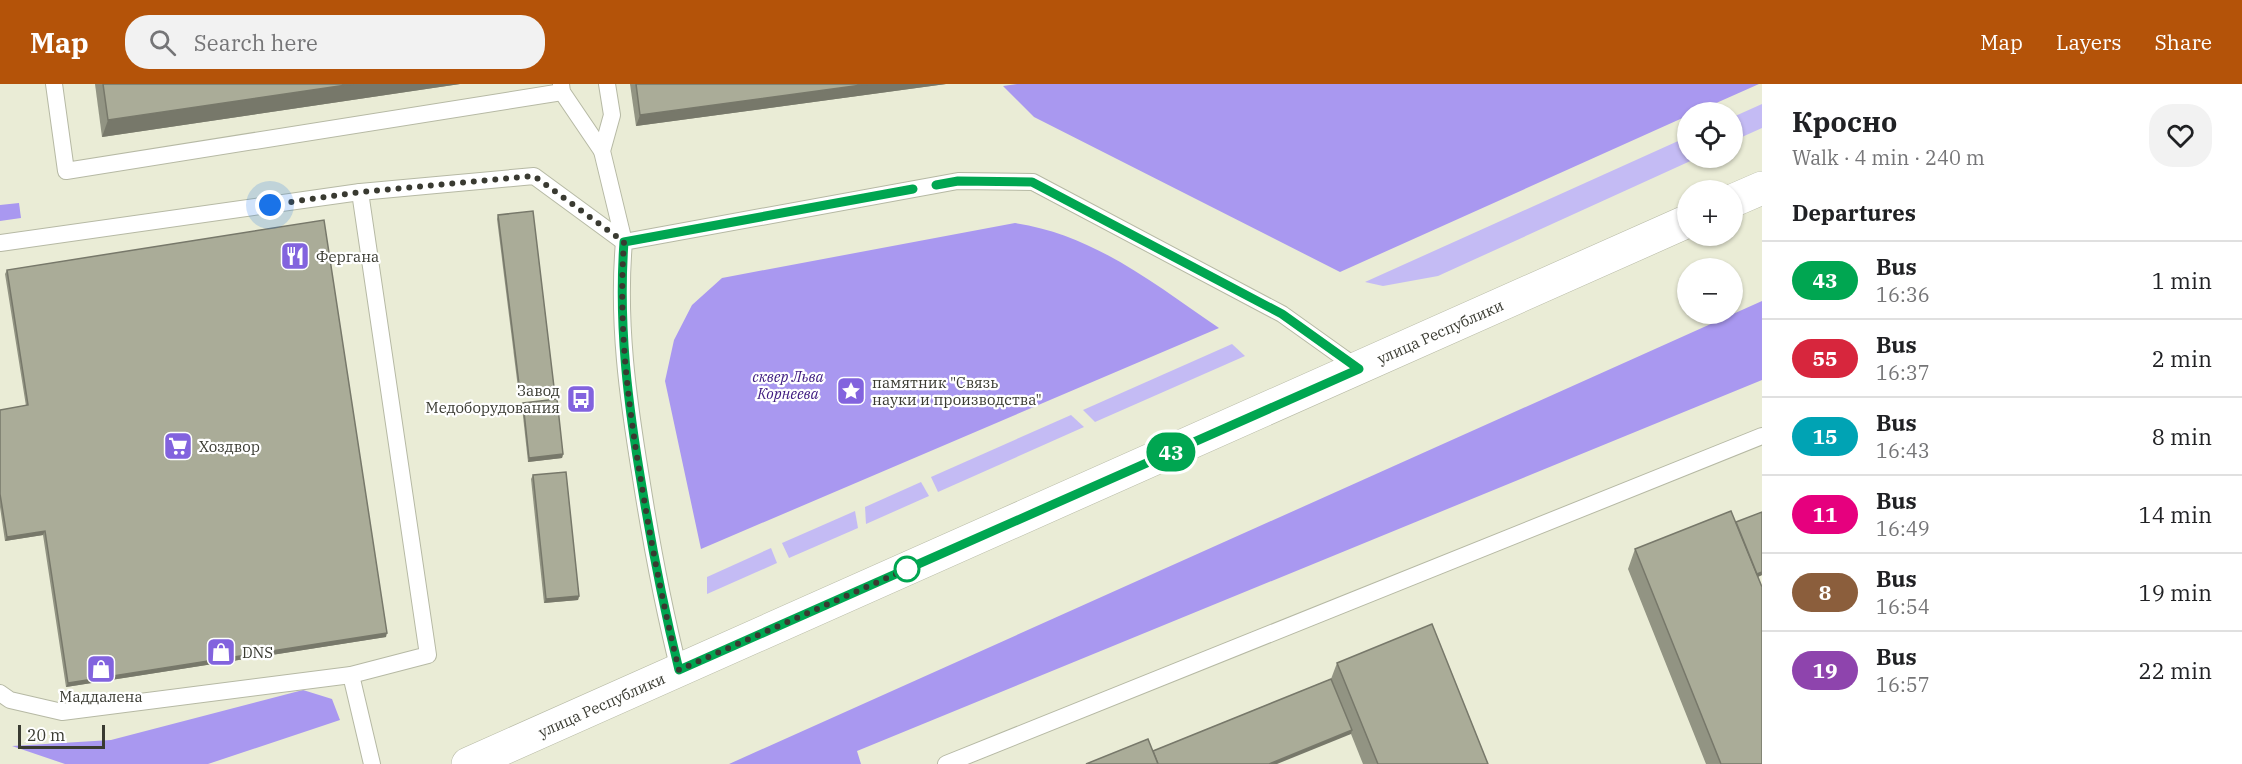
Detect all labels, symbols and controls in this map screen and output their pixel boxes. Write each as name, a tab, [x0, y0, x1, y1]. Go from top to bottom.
search box	[125, 15, 545, 69]
text: Map	[30, 24, 89, 61]
icon: search	[146, 26, 179, 59]
text: Search here	[194, 28, 318, 57]
text: Map	[1980, 28, 2023, 56]
text: Layers	[2056, 28, 2122, 56]
text: Share	[2155, 28, 2212, 56]
map controls	[1677, 102, 1743, 324]
button: locate	[1677, 102, 1743, 168]
text: Кросно	[1792, 103, 1897, 140]
button: heart	[2149, 104, 2212, 167]
text: Walk · 4 min · 240 m	[1792, 144, 1985, 171]
button: +	[1677, 180, 1743, 246]
your location	[255, 190, 285, 220]
text: Departures	[1792, 198, 1916, 227]
restaurant icon: Фергана	[279, 240, 311, 272]
place label: Фергана	[316, 247, 379, 266]
text: Bus	[1876, 252, 1917, 281]
button: −	[1677, 258, 1743, 324]
text: 43	[1812, 266, 1838, 294]
text: 1 min	[2152, 266, 2212, 295]
text: 16:36	[1876, 281, 1930, 308]
street label: улица Республики	[1374, 295, 1506, 368]
text: Bus	[1876, 330, 1917, 359]
text: 55	[1812, 344, 1838, 372]
text: 2 min	[2152, 344, 2212, 373]
text: 16:37	[1876, 359, 1930, 386]
park label: сквер Льва Корнеева	[752, 367, 825, 403]
place label: памятник "Связь науки и производства"	[872, 373, 1042, 409]
place icon: памятник "Связь науки и производства"	[835, 375, 867, 407]
place label: Завод Медоборудования	[426, 381, 560, 417]
bus stop icon: Завод Медоборудования	[565, 383, 597, 415]
text: Bus	[1876, 408, 1917, 437]
text: 15	[1812, 422, 1838, 450]
text: 8 min	[2152, 422, 2212, 451]
supermarket icon: Хоздвор	[162, 430, 194, 462]
line badge: 43	[1144, 432, 1198, 472]
place label: Хоздвор	[199, 437, 260, 456]
text: 16:43	[1876, 437, 1930, 464]
text: 43	[1158, 438, 1184, 466]
text: Bus	[1876, 486, 1917, 515]
text: 11	[1812, 500, 1838, 528]
text: 14 min	[2139, 500, 2212, 529]
text: 16:49	[1876, 515, 1930, 542]
unlabelled marker	[894, 556, 920, 582]
text: Bus	[1876, 564, 1917, 593]
text: 8	[1819, 578, 1831, 606]
text: 19 min	[2139, 578, 2212, 607]
text: 16:54	[1876, 593, 1930, 620]
shop icon: DNS	[205, 636, 237, 668]
text: Bus	[1876, 642, 1917, 671]
place label: DNS	[242, 643, 273, 662]
shop icon: Маддалена	[85, 653, 117, 685]
text: 19	[1812, 656, 1838, 684]
text: 22 min	[2139, 656, 2212, 685]
street label: улица Республики	[535, 668, 668, 741]
text: 16:57	[1876, 671, 1930, 698]
place label: Маддалена	[59, 687, 143, 706]
scale bar	[18, 722, 105, 750]
text: 20 m	[27, 725, 65, 745]

